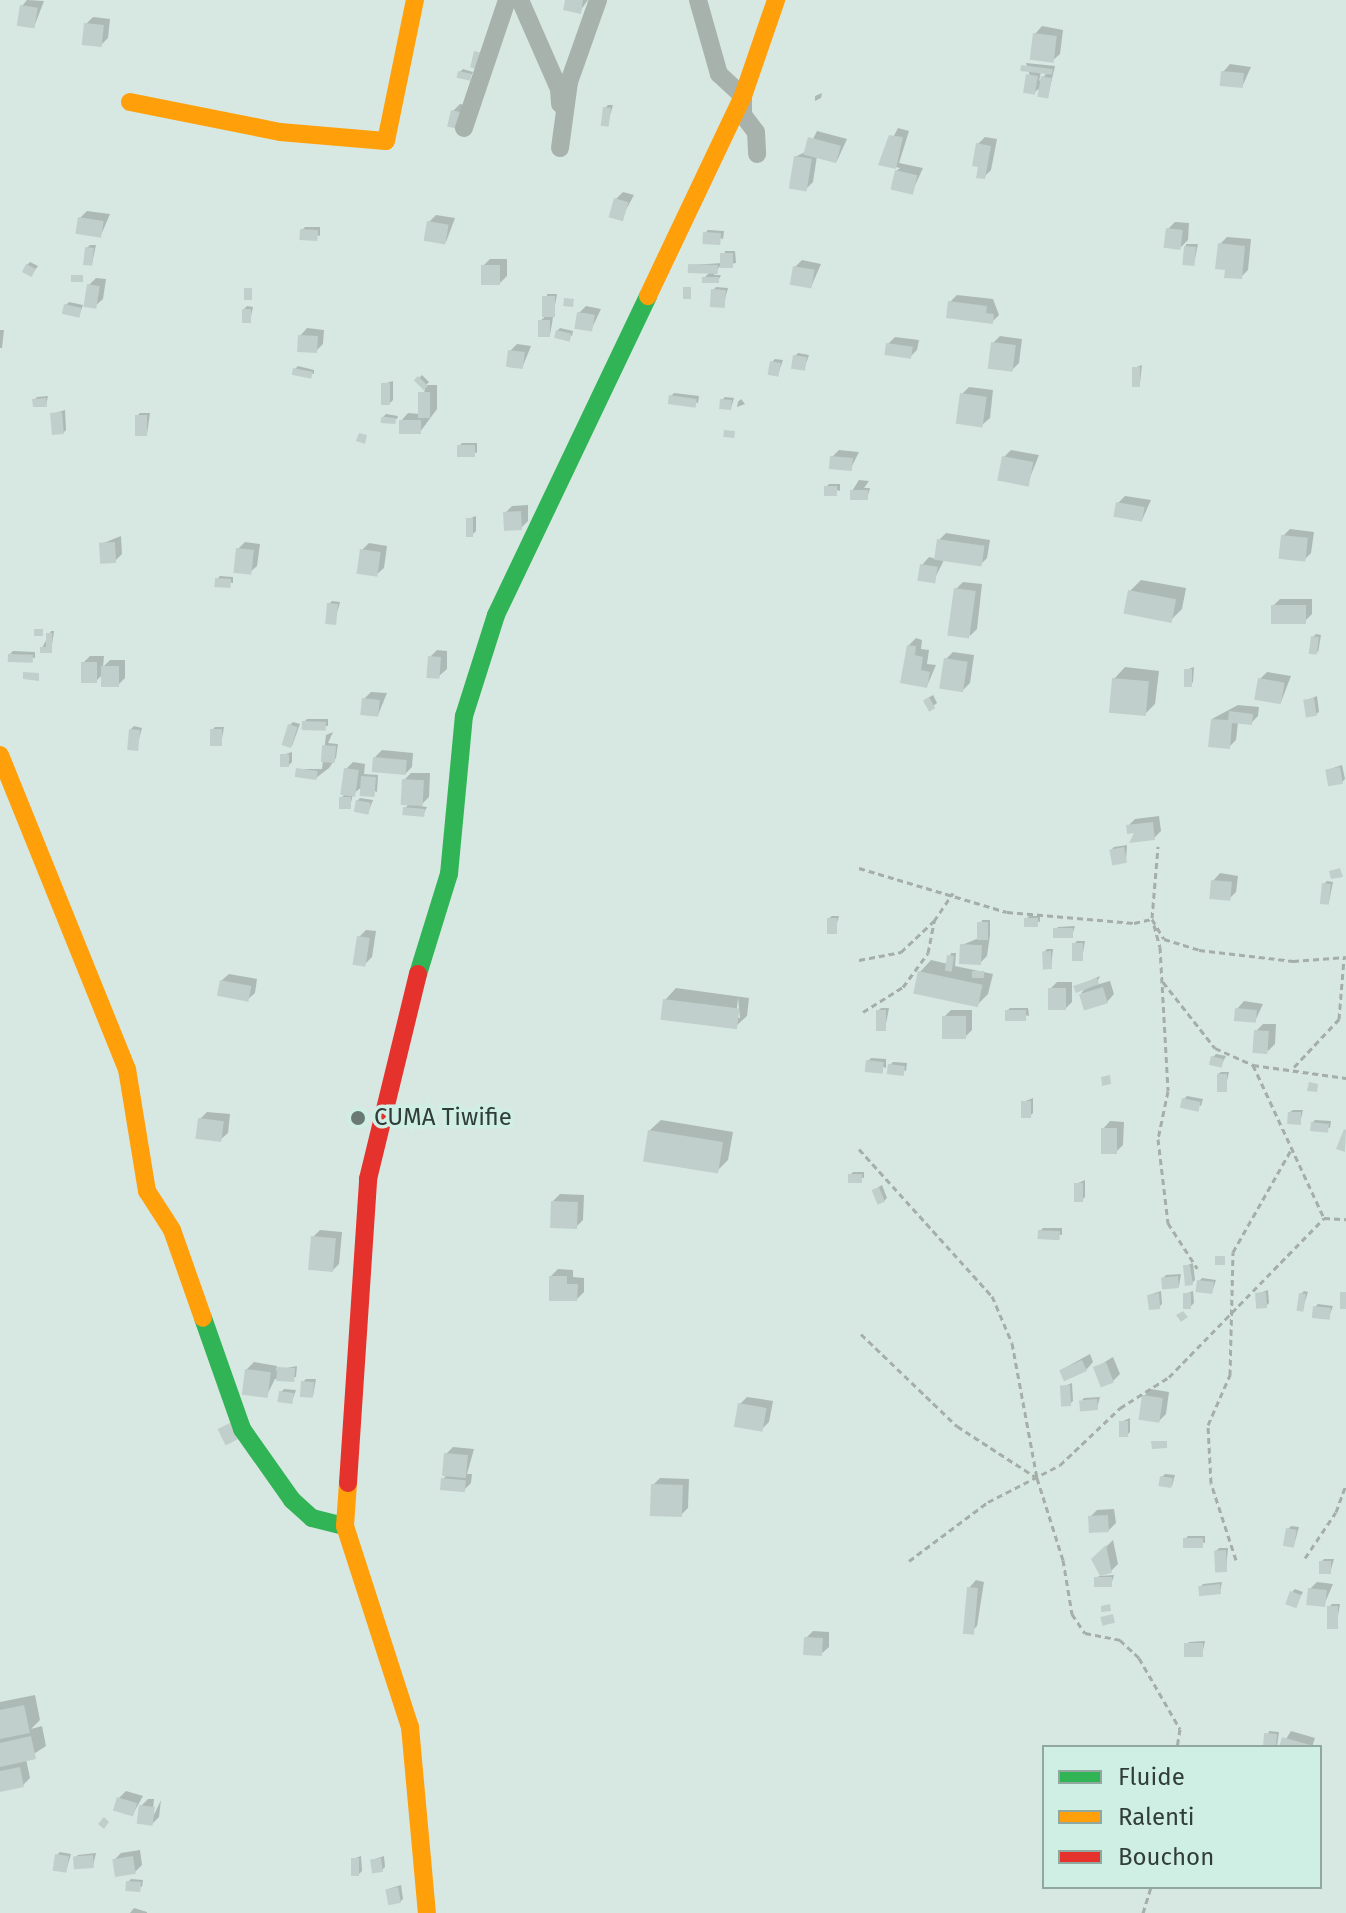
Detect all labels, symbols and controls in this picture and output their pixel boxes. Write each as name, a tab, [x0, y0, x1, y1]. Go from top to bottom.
place label: CUMA Tiwifie	[374, 1104, 512, 1132]
marker: CUMA Tiwifie	[349, 1109, 367, 1127]
legend	[1042, 1745, 1322, 1889]
text: Fluide	[1118, 1763, 1185, 1791]
text: Ralenti	[1118, 1803, 1195, 1831]
text: Bouchon	[1118, 1843, 1214, 1871]

